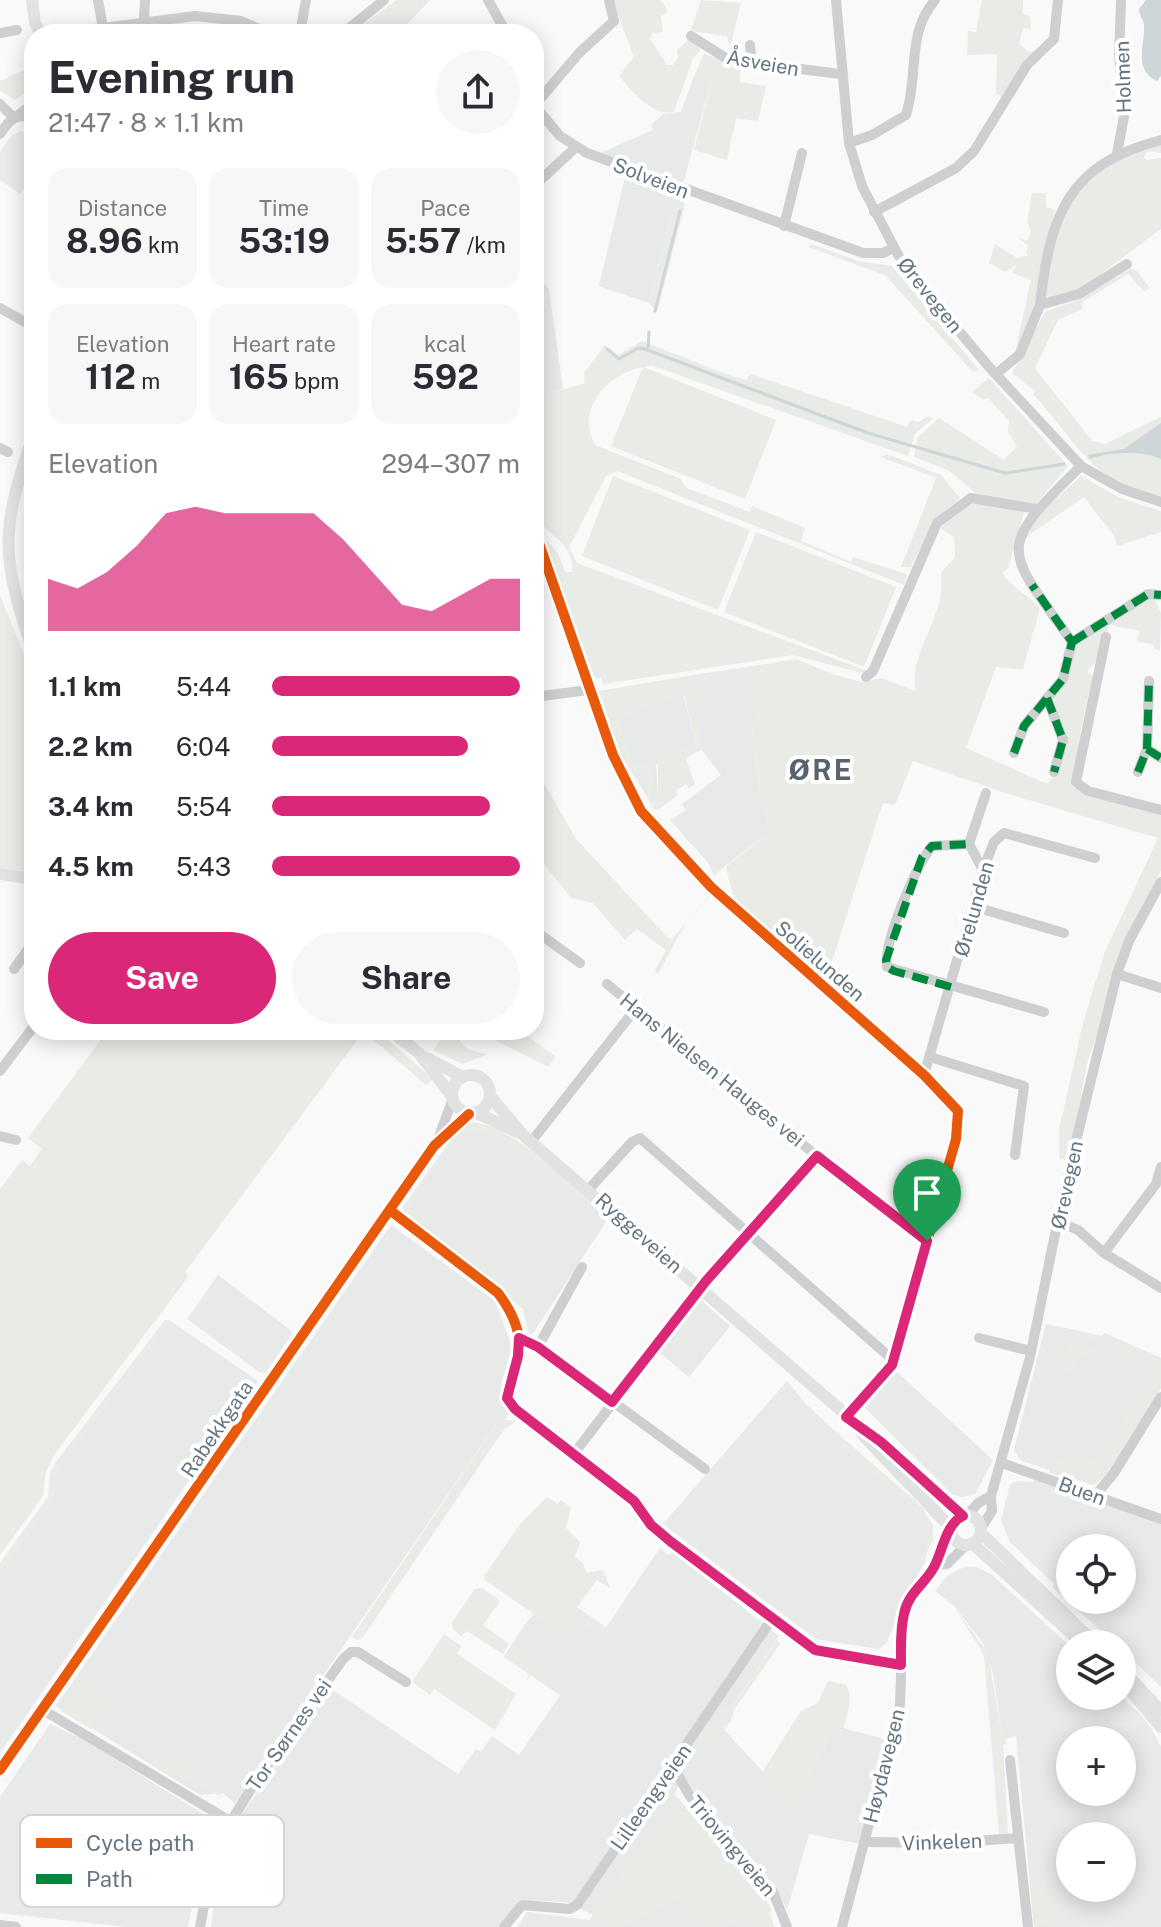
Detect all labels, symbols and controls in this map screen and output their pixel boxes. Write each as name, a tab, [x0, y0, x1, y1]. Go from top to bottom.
street label: Holmen	[1110, 40, 1136, 114]
street label: Åsveien	[725, 43, 801, 81]
button: share	[436, 50, 520, 134]
text: Evening run	[48, 51, 295, 103]
text: 21:47 · 8 × 1.1 km	[48, 107, 244, 138]
street label: Solveien	[610, 153, 692, 203]
text: Distance	[78, 195, 167, 221]
text: Time	[259, 195, 309, 221]
text: Pace	[420, 195, 470, 221]
text: 8.96	[66, 221, 143, 261]
text: 53:19	[238, 221, 330, 261]
text: 5:57	[385, 221, 461, 261]
text: km	[143, 232, 179, 258]
text: /km	[461, 232, 506, 258]
street label: Ørevegen	[892, 253, 968, 337]
text: Elevation	[76, 331, 169, 357]
text: Heart rate	[232, 331, 336, 357]
text: kcal	[424, 331, 467, 357]
text: 112	[85, 357, 136, 397]
text: 165	[229, 357, 289, 397]
text: 592	[412, 357, 479, 397]
text: m	[136, 368, 160, 394]
text: bpm	[289, 368, 339, 394]
text: Elevation	[48, 448, 158, 479]
text: 294–307 m	[381, 448, 520, 479]
text: 1.1 km	[48, 671, 121, 702]
text: 5:44	[176, 671, 231, 702]
text: 2.2 km	[48, 731, 133, 762]
text: 6:04	[176, 731, 230, 762]
district label: ØRE	[789, 753, 853, 786]
text: 3.4 km	[48, 791, 134, 822]
text: 5:54	[176, 791, 232, 822]
text: 4.5 km	[48, 851, 134, 882]
text: 5:43	[176, 851, 231, 882]
street label: Ørelunden	[949, 859, 999, 959]
street label: Solielunden	[770, 916, 870, 1006]
button: Save	[48, 932, 276, 1024]
button: Share	[292, 932, 520, 1024]
street label: Hans Nielsen Hauges vei	[615, 988, 809, 1152]
street label: Ørevegen	[1046, 1139, 1088, 1231]
pin	[893, 1159, 961, 1241]
icon: arrive	[905, 1171, 949, 1215]
street label: Ryggeveien	[591, 1188, 687, 1278]
street label: Rabekkgata	[176, 1376, 258, 1482]
street label: Buen	[1055, 1472, 1109, 1510]
map controls	[1056, 1534, 1136, 1902]
button: locate	[1056, 1534, 1136, 1614]
button: layers	[1056, 1630, 1136, 1710]
street label: Tor Sørnes vei	[242, 1674, 336, 1796]
street label: Høydavegen	[858, 1707, 910, 1825]
button: +	[1056, 1726, 1136, 1806]
street label: Lilleengveien	[606, 1739, 696, 1855]
street label: Triovingveien	[683, 1791, 781, 1901]
legend	[20, 1815, 284, 1907]
button: −	[1056, 1822, 1136, 1902]
street label: Vinkelen	[901, 1829, 983, 1855]
text: Cycle path	[86, 1830, 194, 1856]
text: Path	[86, 1866, 133, 1892]

